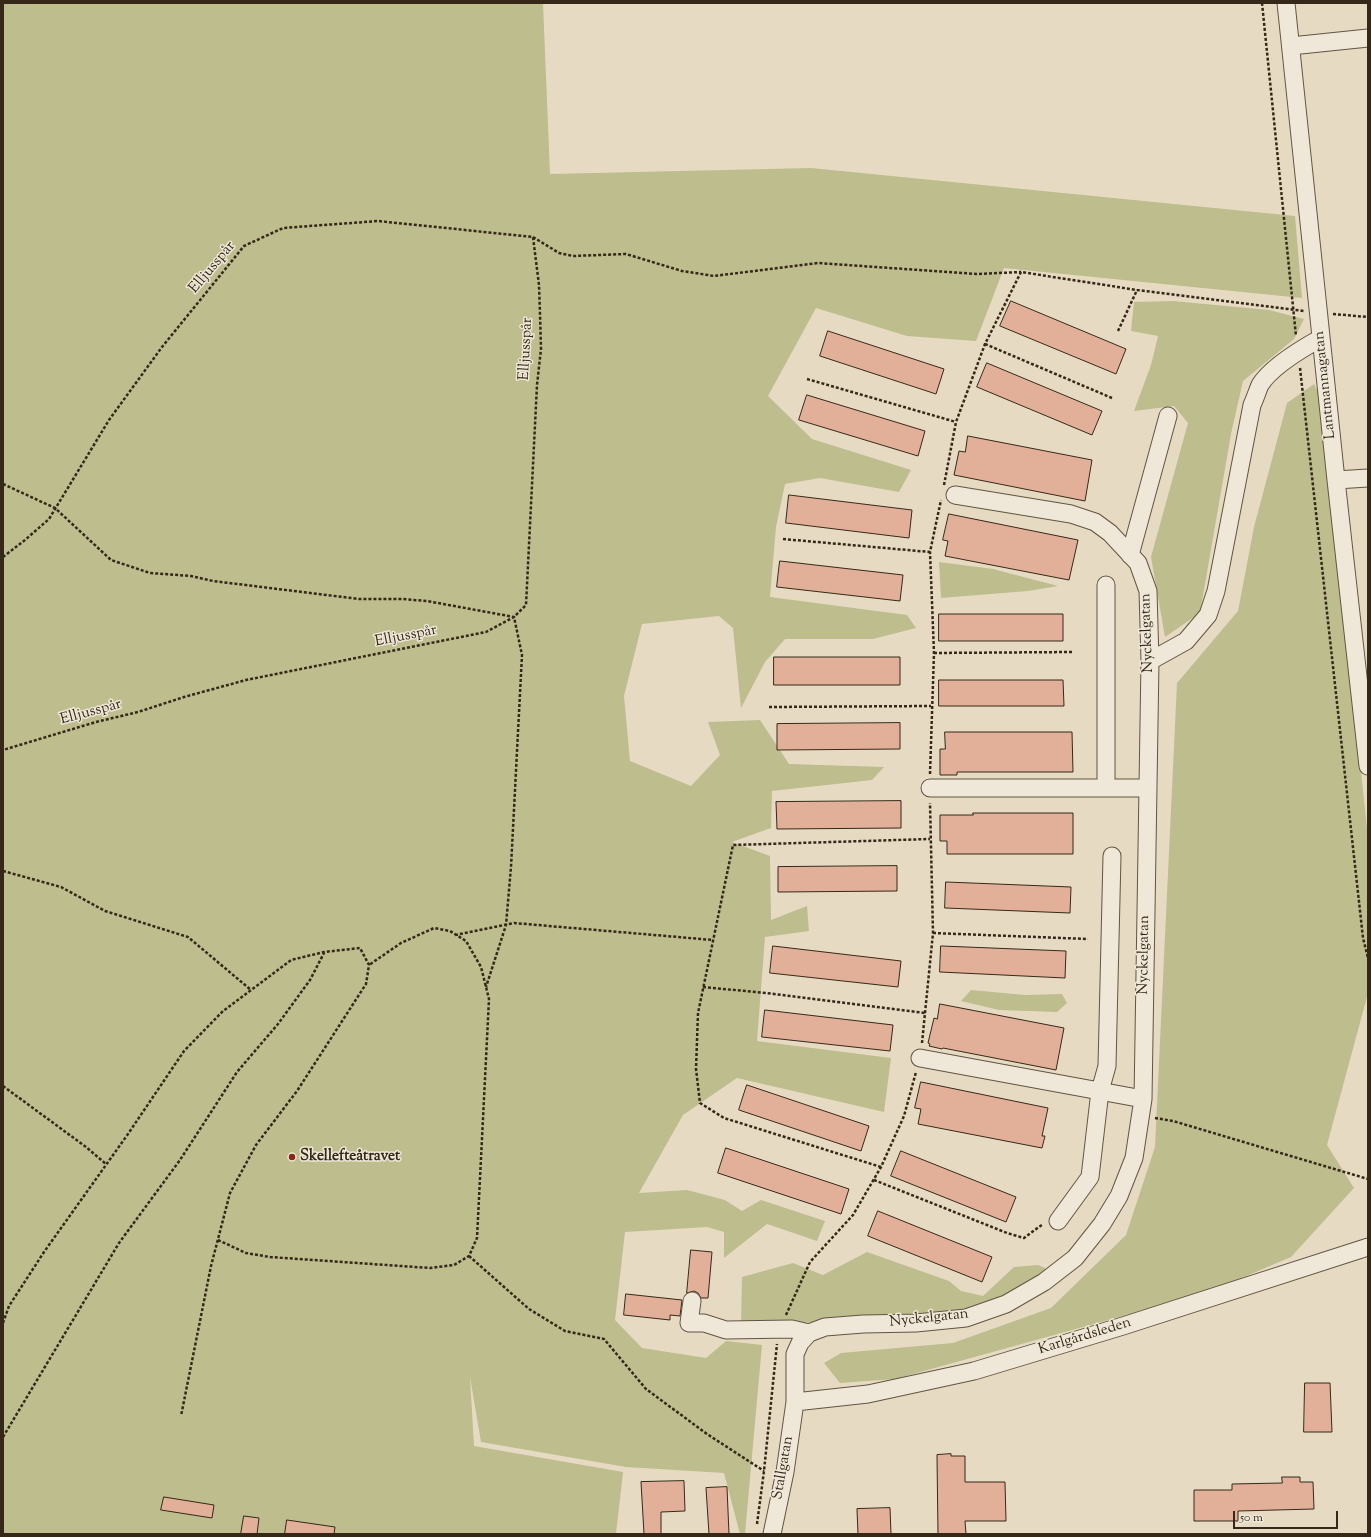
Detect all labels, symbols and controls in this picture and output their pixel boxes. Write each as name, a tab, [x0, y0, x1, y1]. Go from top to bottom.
street label: Elljusspår	[186, 238, 240, 298]
street label: Elljusspår	[516, 317, 538, 381]
street label: Lantmannagatan	[1311, 330, 1341, 440]
street label: Nyckelgatan	[1138, 593, 1158, 673]
street label: Elljusspår	[374, 622, 438, 652]
street label: Elljusspår	[58, 696, 124, 730]
street label: Nyckelgatan	[1135, 915, 1155, 995]
place label: Skellefteåtravet	[300, 1148, 400, 1166]
marker: Skellefteåtravet	[287, 1152, 297, 1162]
street label: Nyckelgatan	[888, 1306, 970, 1332]
street label: Karlgårdsleden	[1036, 1314, 1134, 1360]
street label: Stallgatan	[770, 1435, 798, 1501]
scale bar	[1235, 1503, 1340, 1529]
text: 50 m	[1240, 1509, 1263, 1527]

